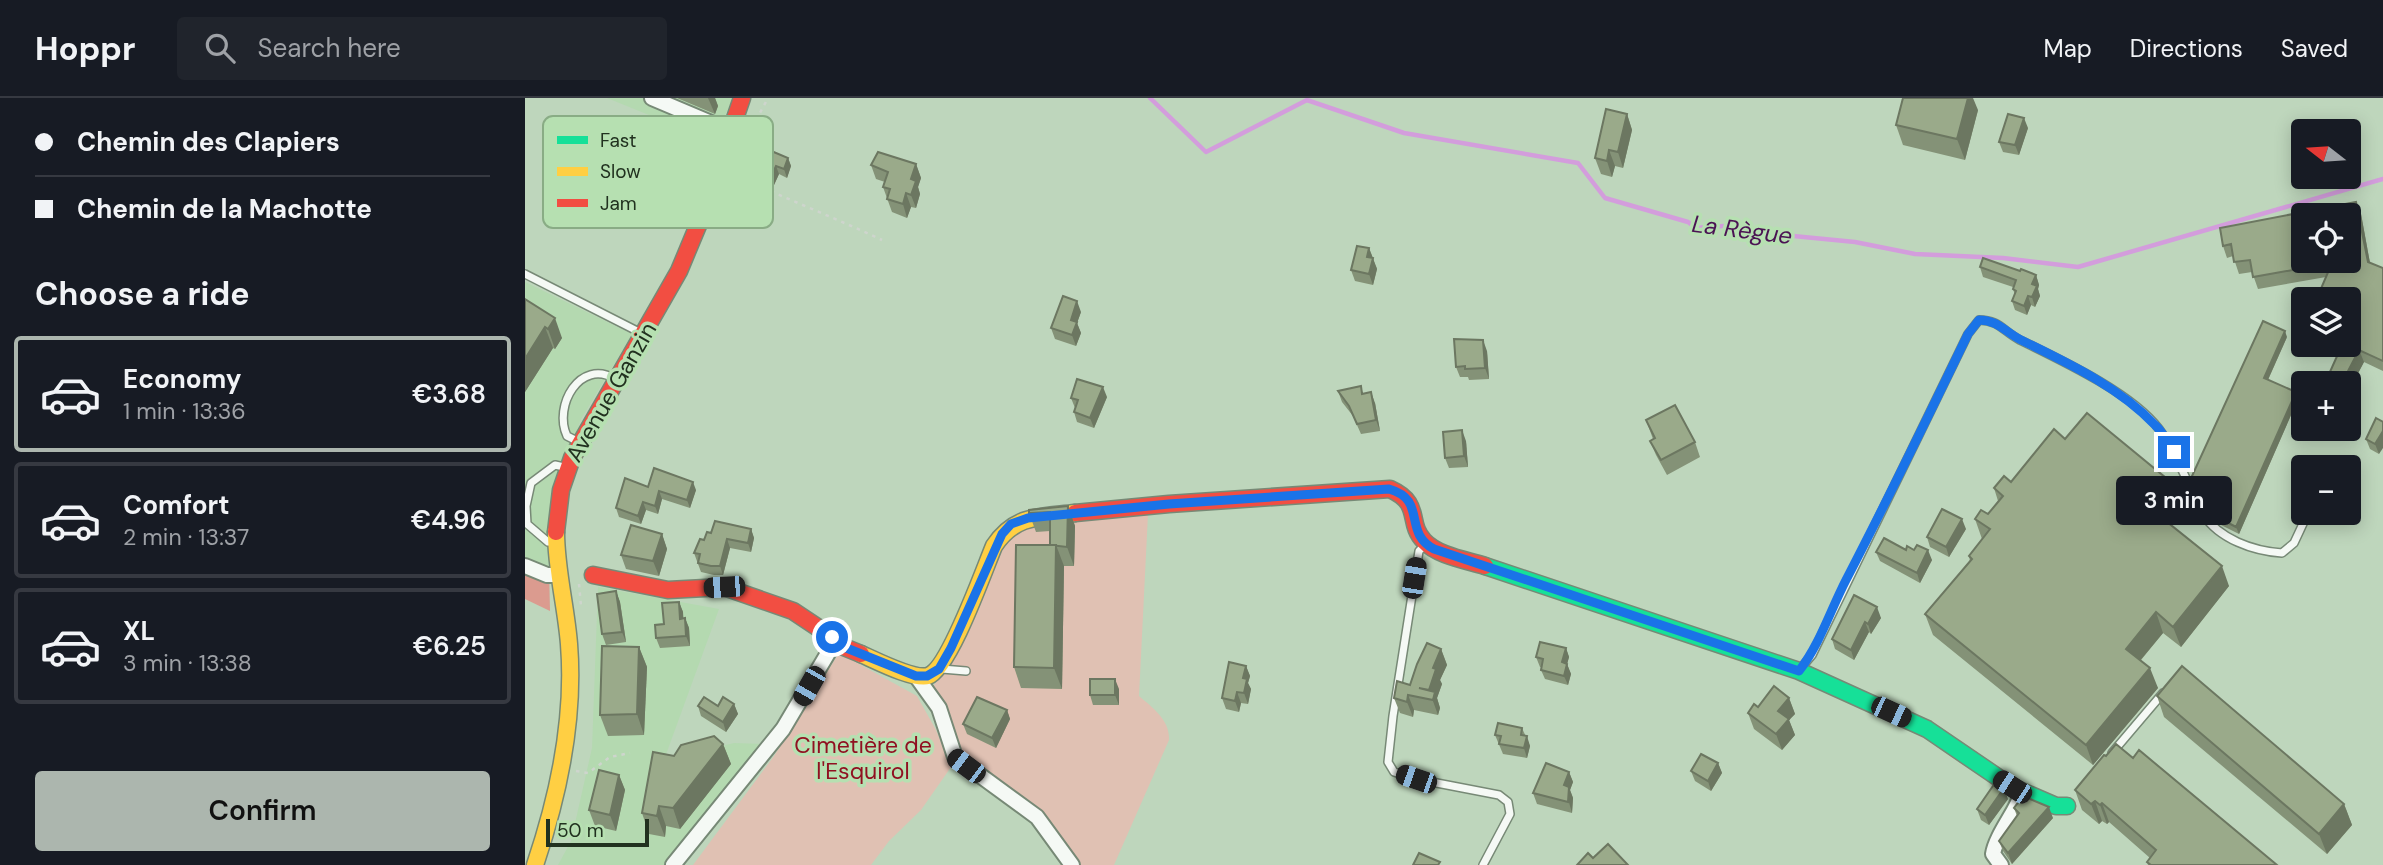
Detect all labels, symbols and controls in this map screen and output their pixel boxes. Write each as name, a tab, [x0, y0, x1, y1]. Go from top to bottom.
search box	[177, 17, 667, 80]
text: Hoppr	[35, 27, 135, 70]
icon: search	[201, 29, 239, 67]
text: Search here	[257, 31, 401, 65]
text: Map	[2044, 33, 2092, 64]
text: Directions	[2130, 33, 2243, 64]
text: Saved	[2281, 33, 2348, 64]
legend	[543, 116, 773, 228]
north arrow	[2291, 119, 2361, 189]
map controls	[2291, 119, 2361, 525]
text: Chemin des Clapiers	[77, 125, 340, 159]
text: Fast	[600, 128, 636, 153]
text: Slow	[600, 159, 641, 184]
text: Jam	[600, 191, 637, 216]
text: Chemin de la Machotte	[77, 192, 372, 226]
button: locate	[2291, 203, 2361, 273]
water label: La Règue	[1690, 208, 1794, 251]
text: Choose a ride	[35, 273, 250, 315]
button: layers	[2291, 287, 2361, 357]
street label: Avenue Ganzin	[559, 317, 663, 467]
text: Economy	[123, 362, 241, 396]
icon: car	[39, 363, 102, 426]
button: +	[2291, 371, 2361, 441]
text: €3.68	[412, 377, 486, 411]
text: 1 min · 13:36	[123, 396, 246, 426]
route end	[2158, 436, 2190, 468]
button: −	[2291, 455, 2361, 525]
callout: 3 min	[2116, 476, 2232, 526]
text: 3 min	[2144, 485, 2204, 515]
text: Comfort	[123, 488, 229, 522]
icon: car	[39, 489, 102, 552]
text: €4.96	[411, 503, 486, 537]
text: 2 min · 13:37	[123, 522, 249, 552]
car	[1401, 556, 1428, 600]
car	[703, 575, 746, 599]
text: XL	[123, 614, 155, 648]
icon: car	[39, 615, 102, 678]
route start	[816, 621, 848, 653]
text: €6.25	[413, 629, 486, 663]
text: 3 min · 13:38	[123, 648, 252, 678]
car	[790, 663, 829, 709]
car	[1868, 694, 1915, 730]
park label: Cimetière de l'Esquirol	[794, 730, 932, 786]
car	[943, 745, 990, 787]
car	[1393, 762, 1440, 796]
car	[1989, 767, 2036, 807]
button: Confirm	[35, 771, 490, 851]
scale bar	[546, 816, 649, 848]
text: 50 m	[557, 818, 604, 843]

